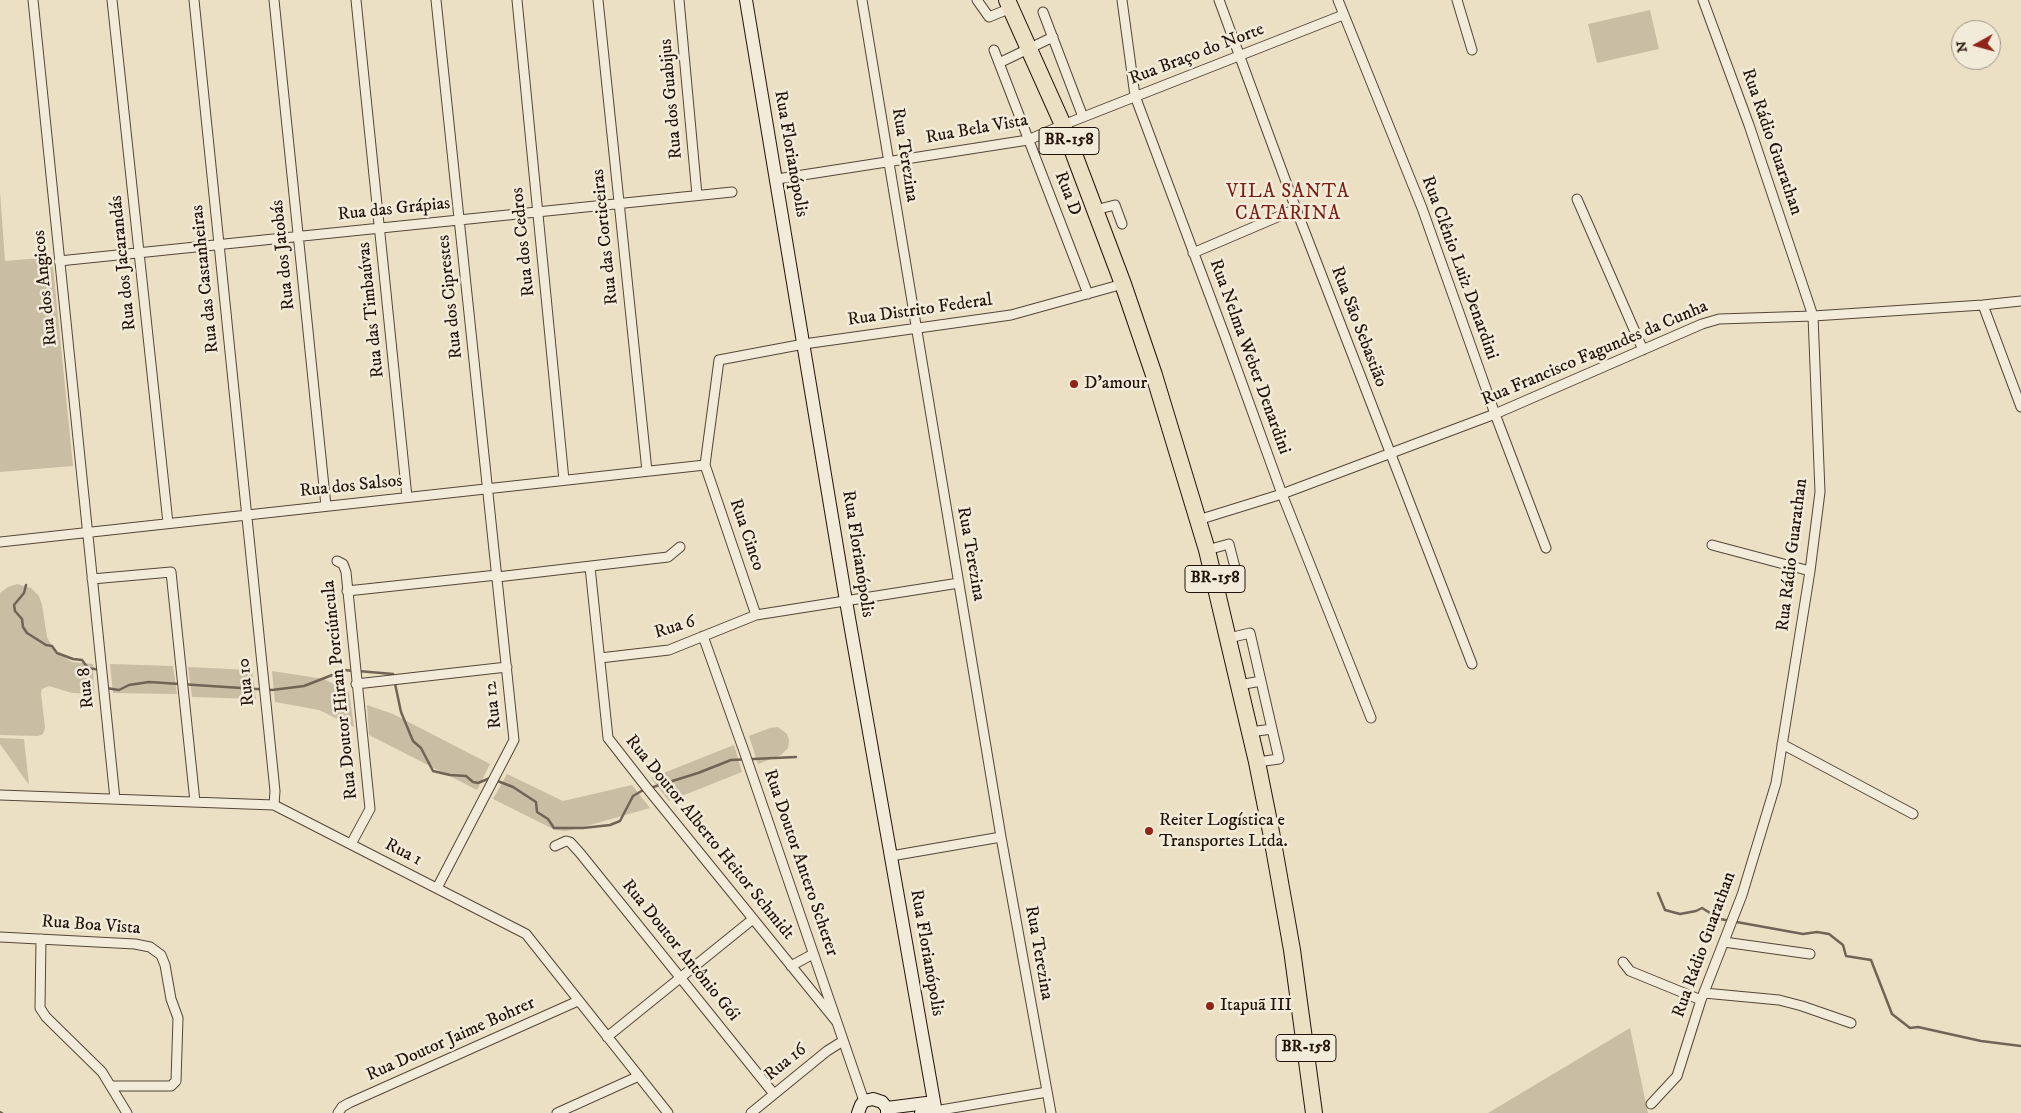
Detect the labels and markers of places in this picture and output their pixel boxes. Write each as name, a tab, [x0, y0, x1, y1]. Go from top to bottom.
place label: D'amour	[1084, 373, 1147, 395]
marker: D'amour	[1068, 378, 1080, 390]
place label: Reiter Logística e Transportes Ltda.	[1159, 810, 1288, 852]
marker: Reiter Logística e Transportes Ltda.	[1143, 825, 1155, 837]
place label: Itapuã III	[1220, 995, 1292, 1017]
marker: Itapuã III	[1204, 1000, 1216, 1012]

